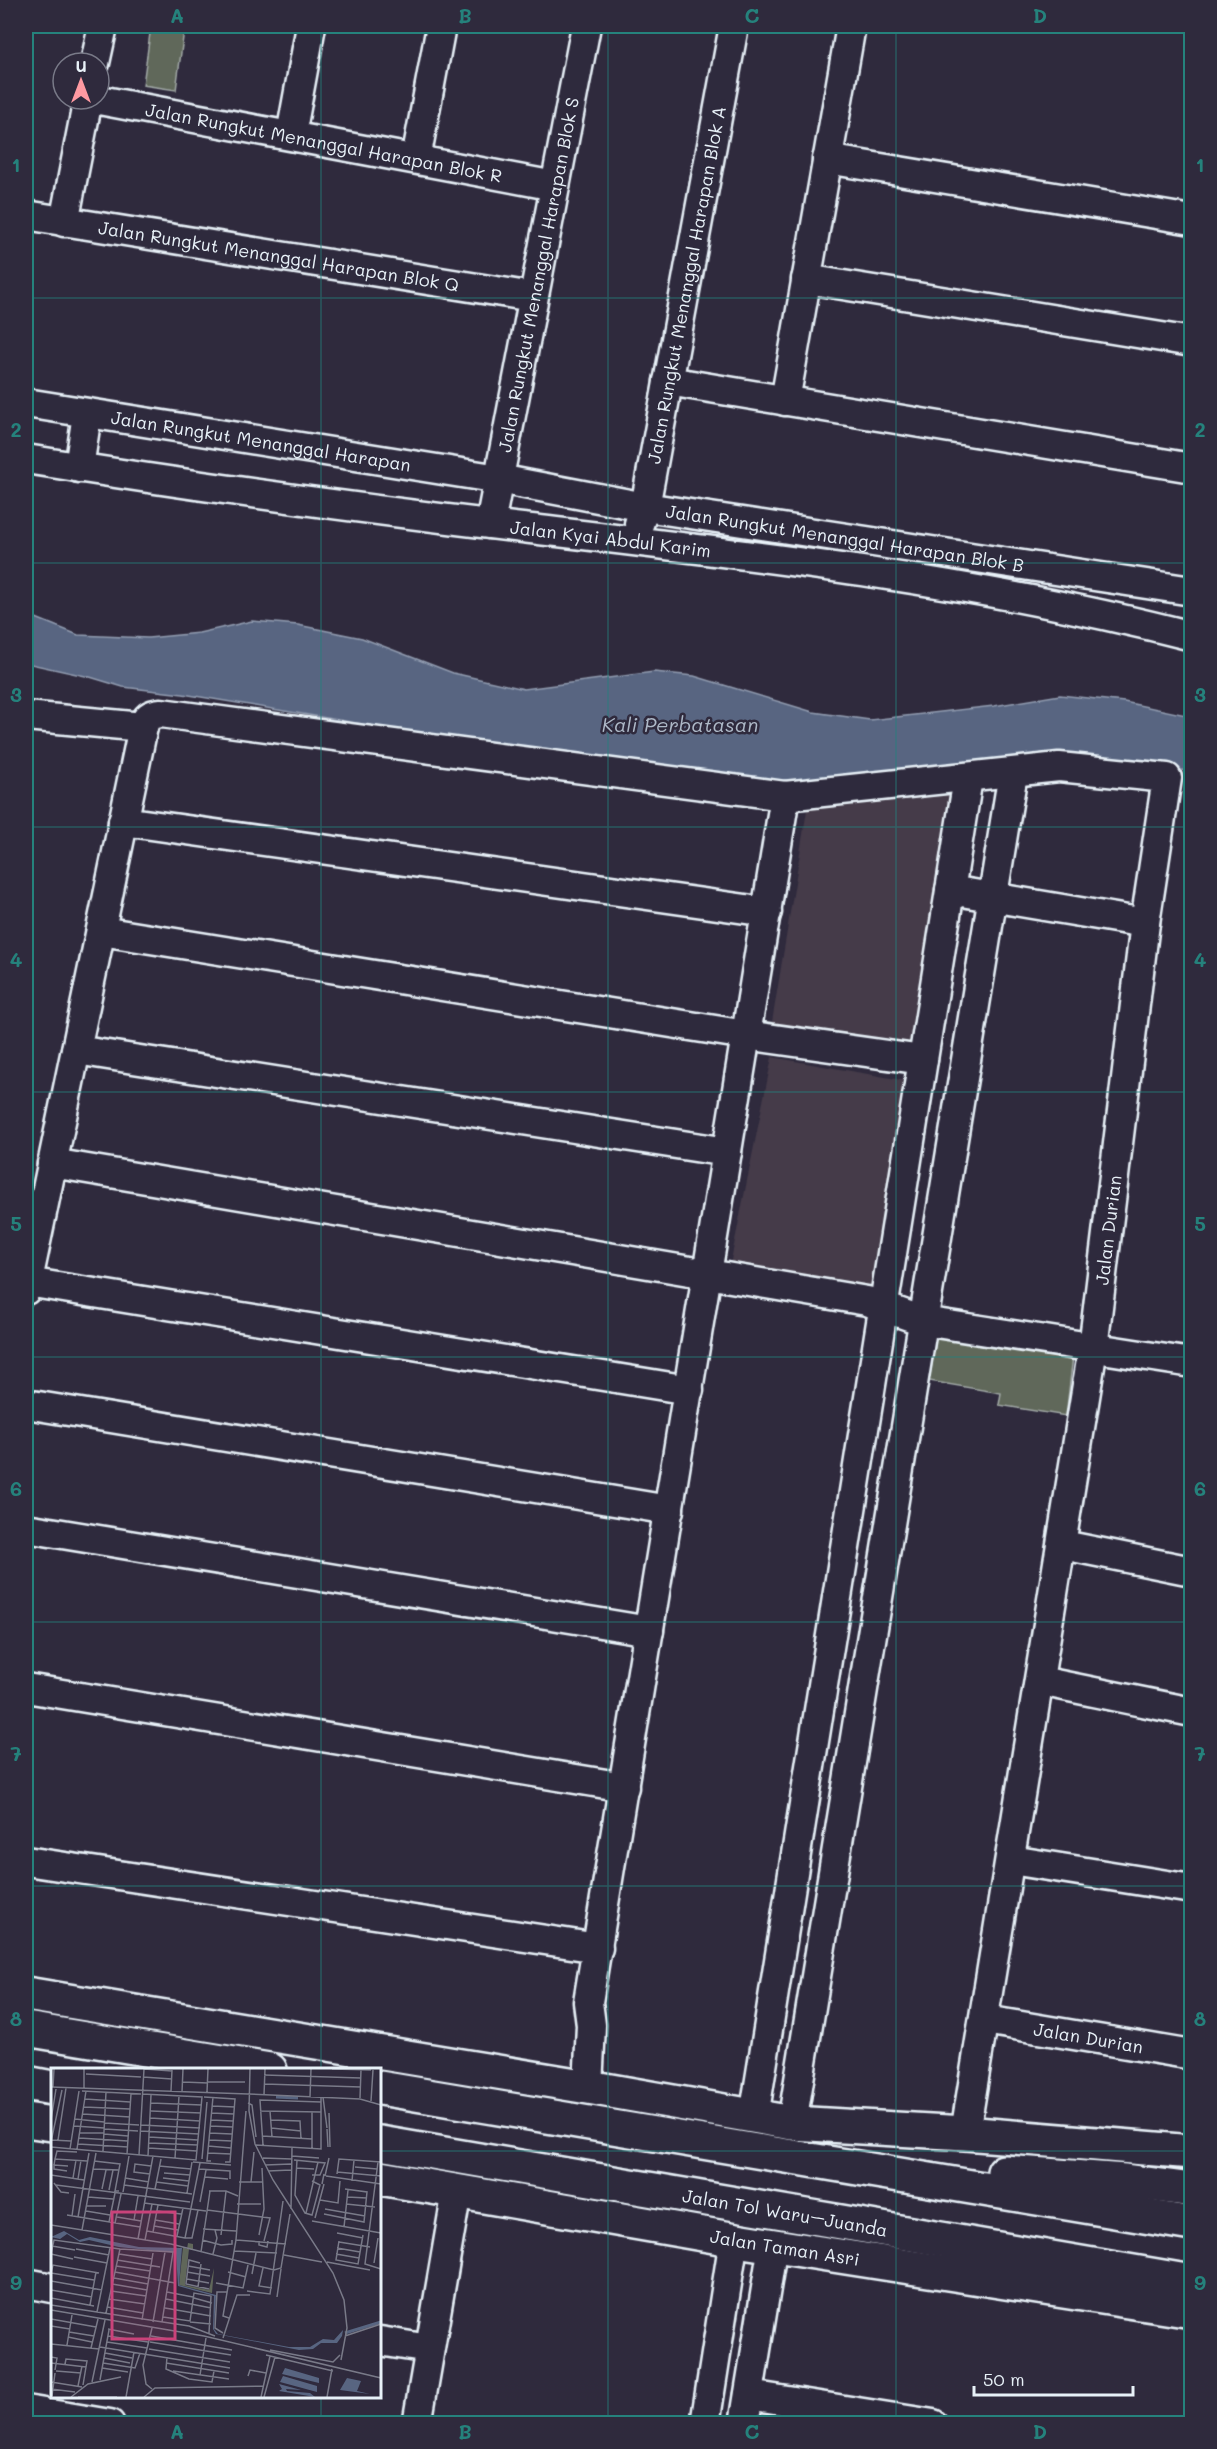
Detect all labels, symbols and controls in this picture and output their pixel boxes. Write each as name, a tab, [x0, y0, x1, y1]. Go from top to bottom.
text: A	[170, 2, 184, 28]
text: B	[458, 2, 472, 28]
text: C	[745, 2, 760, 28]
text: D	[1033, 2, 1047, 28]
north arrow	[51, 51, 111, 111]
text: U	[75, 55, 87, 76]
street label: Jalan Rungkut Menanggal Harapan Blok S	[492, 95, 584, 454]
street label: Jalan Rungkut Menanggal Harapan Blok R	[144, 97, 504, 188]
street label: Jalan Rungkut Menanggal Harapan Blok A	[641, 104, 731, 466]
text: 1	[12, 151, 20, 177]
text: 1	[1196, 151, 1204, 177]
street label: Jalan Rungkut Menanggal Harapan Blok Q	[97, 215, 461, 297]
street label: Jalan Rungkut Menanggal Harapan	[109, 405, 413, 477]
text: 2	[10, 416, 22, 442]
text: 2	[1194, 416, 1206, 442]
street label: Jalan Rungkut Menanggal Harapan Blok B	[664, 498, 1026, 577]
street label: Jalan Kyai Abdul Karim	[509, 515, 712, 562]
text: 3	[10, 681, 22, 707]
text: 3	[1194, 681, 1206, 707]
water label: Kali Perbatasan	[602, 711, 758, 737]
text: 4	[10, 946, 23, 972]
text: 4	[1194, 946, 1207, 972]
street label: Jalan Durian	[1089, 1174, 1127, 1286]
text: 5	[10, 1210, 22, 1236]
text: 5	[1194, 1210, 1206, 1236]
text: 6	[10, 1475, 22, 1501]
text: 6	[1194, 1475, 1206, 1501]
text: 7	[10, 1740, 22, 1766]
text: 7	[1194, 1740, 1206, 1766]
text: 8	[10, 2005, 22, 2031]
text: 8	[1194, 2005, 1206, 2031]
street label: Jalan Durian	[1032, 2016, 1145, 2059]
inset map	[51, 2068, 381, 2398]
street label: Jalan Tol Waru–Juanda	[681, 2183, 890, 2242]
street label: Jalan Taman Asri	[709, 2224, 861, 2271]
text: 9	[10, 2269, 22, 2295]
text: 9	[1194, 2269, 1206, 2295]
scale bar	[974, 2359, 1133, 2397]
text: 50 m	[983, 2367, 1025, 2391]
text: A	[170, 2418, 184, 2444]
text: B	[458, 2418, 472, 2444]
text: C	[745, 2418, 760, 2444]
text: D	[1033, 2418, 1047, 2444]

